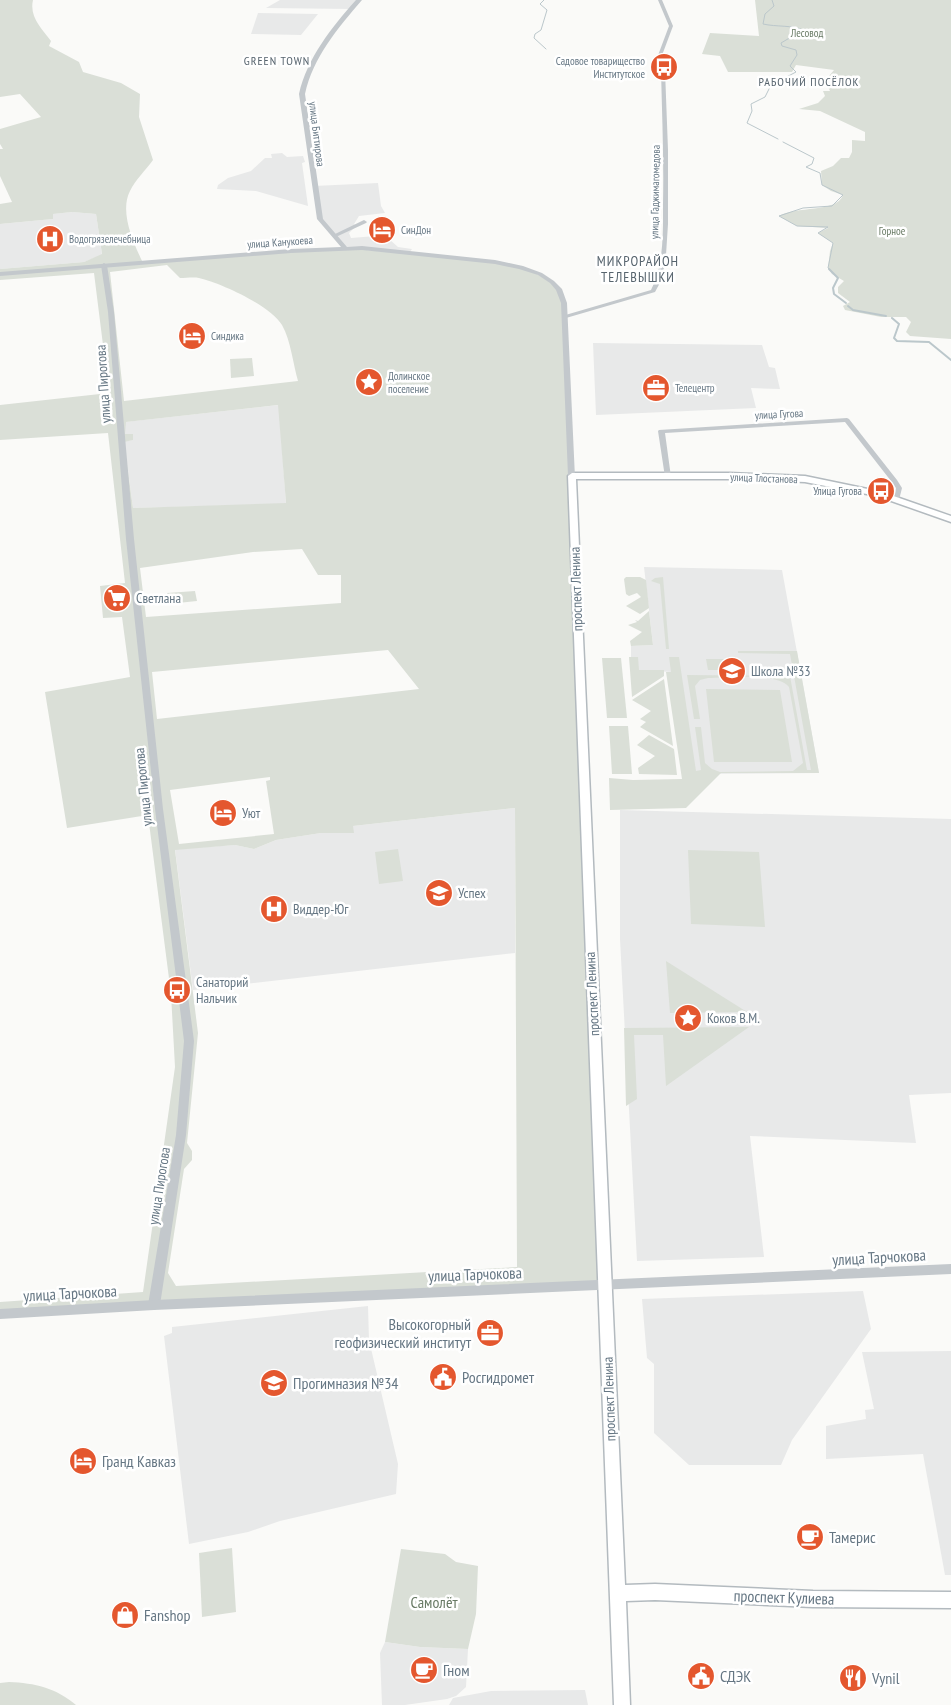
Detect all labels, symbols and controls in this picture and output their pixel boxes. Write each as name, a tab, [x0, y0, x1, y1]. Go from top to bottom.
park label: Лесовод	[790, 26, 823, 40]
bus stop icon: Садовое товарищество Институтское	[649, 52, 679, 82]
district label: GREEN TOWN	[244, 53, 310, 68]
place label: Садовое товарищество Институтское	[556, 54, 645, 81]
district label: РАБОЧИЙ ПОСЁЛОК	[759, 74, 859, 89]
street label: улица Биттирова	[306, 101, 328, 167]
street label: улица Гаджимагомедова	[647, 145, 663, 239]
hotel icon: СинДон	[367, 215, 397, 245]
place label: СинДон	[401, 223, 431, 237]
hospital icon: Водогрязелечебница	[35, 224, 65, 254]
park label: Горное	[879, 224, 906, 238]
place label: Водогрязелечебница	[69, 232, 151, 246]
street label: улица Канукоева	[247, 233, 313, 251]
district label: МИКРОРАЙОН ТЕЛЕВЫШКИ	[597, 252, 679, 286]
hotel icon: Синдика	[177, 321, 207, 351]
place label: Синдика	[211, 329, 244, 343]
street label: улица Пирогова	[91, 344, 115, 424]
place icon: Долинское поселение	[354, 367, 384, 397]
place label: Долинское поселение	[388, 369, 430, 396]
office icon: Телецентр	[641, 373, 671, 403]
place label: Телецентр	[675, 381, 715, 395]
street label: улица Гугова	[754, 406, 804, 422]
street label: улица Тлостанова	[730, 470, 798, 486]
bus stop icon: Улица Гугова	[866, 476, 896, 506]
place label: Улица Гугова	[813, 484, 862, 498]
street label: проспект Ленина	[566, 547, 586, 631]
supermarket icon: Светлана	[102, 583, 132, 613]
place label: Светлана	[136, 589, 181, 607]
school or university icon: Школа №33	[717, 656, 747, 686]
place label: Школа №33	[751, 662, 811, 680]
street label: улица Пирогова	[130, 747, 156, 827]
hotel icon: Уют	[208, 798, 238, 828]
place label: Уют	[242, 804, 261, 822]
school or university icon: Успех	[424, 878, 454, 908]
place label: Успех	[458, 884, 486, 902]
hospital icon: Виддер-Юг	[259, 894, 289, 924]
place label: Виддер-Юг	[293, 900, 349, 918]
street label: проспект Ленина	[581, 952, 603, 1036]
place label: Санаторий Нальчик	[196, 973, 248, 1007]
bus stop icon: Санаторий Нальчик	[162, 975, 192, 1005]
place icon: Коков В.М.	[673, 1003, 703, 1033]
place label: Коков В.М.	[707, 1009, 760, 1027]
street label: улица Пирогова	[144, 1146, 174, 1226]
street label: улица Тарчокова	[832, 1245, 926, 1269]
street label: улица Тарчокова	[428, 1262, 522, 1286]
street label: улица Тарчокова	[23, 1281, 117, 1305]
place label: Высокогорный геофизический институт	[334, 1314, 472, 1352]
office icon: Высокогорный геофизический институт	[475, 1318, 505, 1348]
street label: проспект Ленина	[599, 1357, 619, 1441]
public building icon: Росгидромет	[428, 1362, 458, 1392]
place label: Росгидромет	[462, 1367, 535, 1387]
school or university icon: Прогимназия №34	[259, 1368, 289, 1398]
place label: Прогимназия №34	[293, 1373, 399, 1393]
hotel icon: Гранд Кавказ	[68, 1446, 98, 1476]
place label: Гранд Кавказ	[102, 1451, 176, 1471]
cafe icon: Тамерис	[795, 1522, 825, 1552]
place label: Тамерис	[829, 1527, 876, 1547]
street label: проспект Кулиева	[733, 1585, 835, 1609]
park label: Самолёт	[410, 1592, 458, 1612]
shop icon: Fanshop	[110, 1600, 140, 1630]
place label: Fanshop	[144, 1605, 190, 1625]
cafe icon: Гном	[409, 1655, 439, 1685]
place label: Гном	[443, 1660, 469, 1680]
public building icon: СДЭК	[686, 1661, 716, 1691]
restaurant icon: Vynil	[838, 1663, 868, 1693]
place label: СДЭК	[720, 1666, 751, 1686]
place label: Vynil	[871, 1668, 900, 1688]

